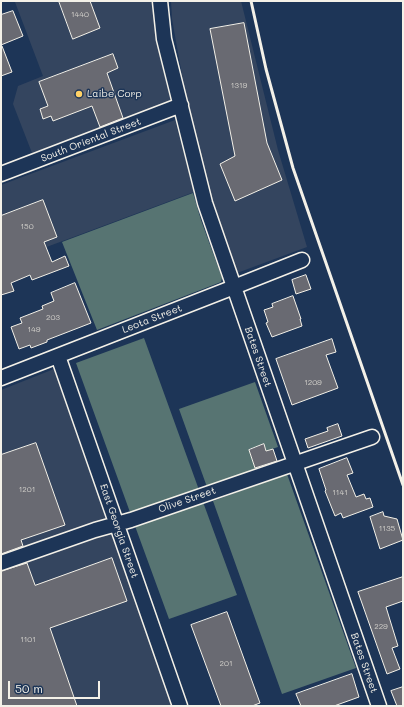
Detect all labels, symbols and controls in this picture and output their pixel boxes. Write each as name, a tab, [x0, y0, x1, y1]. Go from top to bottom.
house number: 1440	[71, 10, 89, 20]
house number: 1319	[231, 81, 247, 91]
place label: Laibe Corp	[87, 88, 142, 100]
marker: Laibe Corp	[74, 89, 84, 99]
street label: South Oriental Street	[39, 115, 143, 165]
house number: 150	[20, 222, 34, 232]
street label: Leota Street	[120, 302, 184, 336]
house number: 203	[46, 313, 60, 323]
house number: 149	[28, 325, 40, 335]
street label: Bates Street	[242, 325, 274, 389]
house number: 1209	[304, 378, 322, 388]
street label: East Georgia Street	[97, 482, 141, 580]
house number: 1201	[19, 485, 35, 495]
street label: Olive Street	[157, 485, 217, 515]
house number: 1141	[332, 488, 348, 498]
house number: 1135	[379, 524, 395, 534]
house number: 229	[374, 622, 388, 632]
street label: Bates Street	[348, 631, 380, 695]
house number: 1101	[20, 635, 36, 645]
house number: 201	[220, 659, 232, 669]
scale bar	[10, 673, 102, 699]
text: 50 m	[15, 680, 43, 696]

